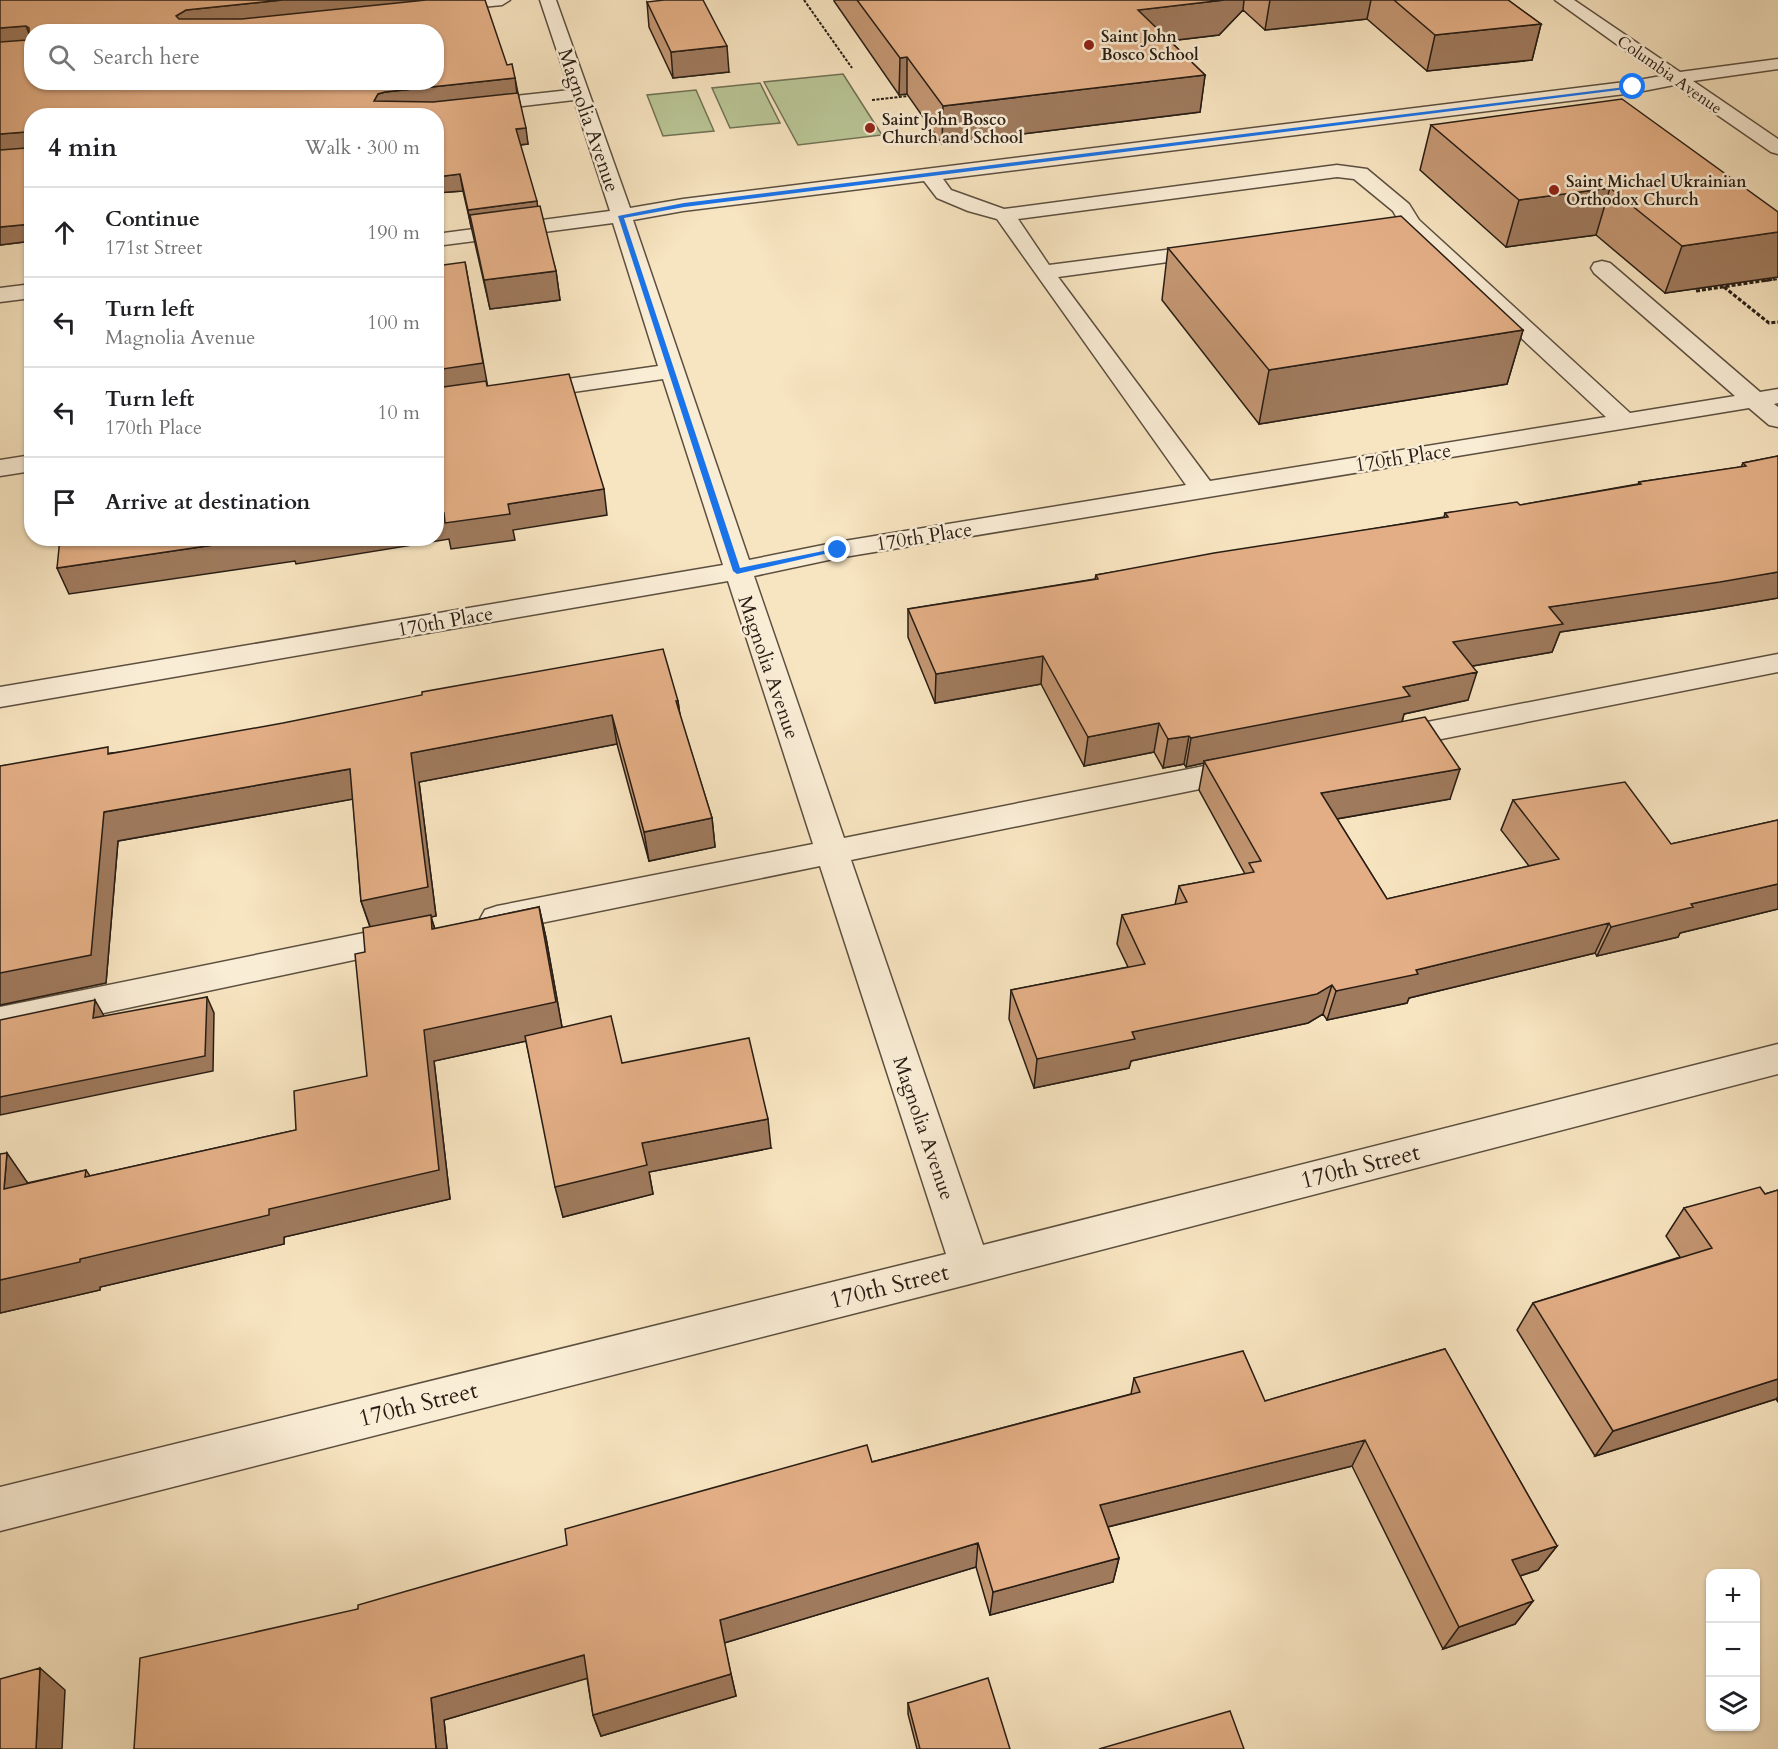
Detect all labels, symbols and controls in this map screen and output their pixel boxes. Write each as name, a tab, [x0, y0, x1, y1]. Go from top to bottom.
search box	[24, 24, 444, 90]
place label: Saint John Bosco School	[1101, 26, 1199, 66]
street label: Columbia Avenue	[1613, 30, 1726, 119]
marker: Saint John Bosco School	[1082, 38, 1096, 52]
icon: search	[45, 41, 78, 74]
text: Search here	[93, 42, 200, 72]
street label: Magnolia Avenue	[551, 45, 626, 196]
route start	[1619, 73, 1645, 99]
place label: Saint John Bosco Church and School	[882, 109, 1023, 149]
marker: Saint John Bosco Church and School	[863, 121, 877, 135]
text: 4 min	[48, 130, 117, 165]
text: Walk · 300 m	[305, 134, 420, 161]
place label: Saint Michael Ukrainian Orthodox Church	[1566, 171, 1747, 211]
marker: Saint Michael Ukrainian Orthodox Church	[1547, 183, 1561, 197]
text: Continue	[105, 204, 200, 234]
icon: ahead	[48, 216, 81, 249]
text: 190 m	[367, 219, 420, 246]
text: 171st Street	[105, 234, 202, 261]
text: Turn left	[105, 294, 194, 324]
icon: left	[48, 306, 81, 339]
text: 100 m	[367, 309, 420, 336]
text: Magnolia Avenue	[105, 324, 255, 351]
text: Turn left	[105, 384, 194, 414]
icon: left	[48, 396, 81, 429]
text: 10 m	[377, 399, 420, 426]
text: 170th Place	[105, 414, 202, 441]
street label: 170th Place	[1353, 437, 1453, 478]
icon: arrive	[48, 486, 81, 519]
text: Arrive at destination	[105, 487, 310, 517]
street label: 170th Place	[874, 516, 974, 557]
route end	[824, 536, 850, 562]
street label: Magnolia Avenue	[731, 592, 806, 743]
street label: 170th Place	[395, 600, 495, 643]
street label: Magnolia Avenue	[886, 1053, 961, 1204]
street label: 170th Street	[1297, 1136, 1424, 1197]
street label: 170th Street	[826, 1256, 953, 1317]
street label: 170th Street	[355, 1374, 482, 1435]
map controls	[1706, 1569, 1760, 1731]
button: +	[1706, 1569, 1760, 1623]
button: −	[1706, 1623, 1760, 1677]
button: layers	[1706, 1677, 1760, 1731]

